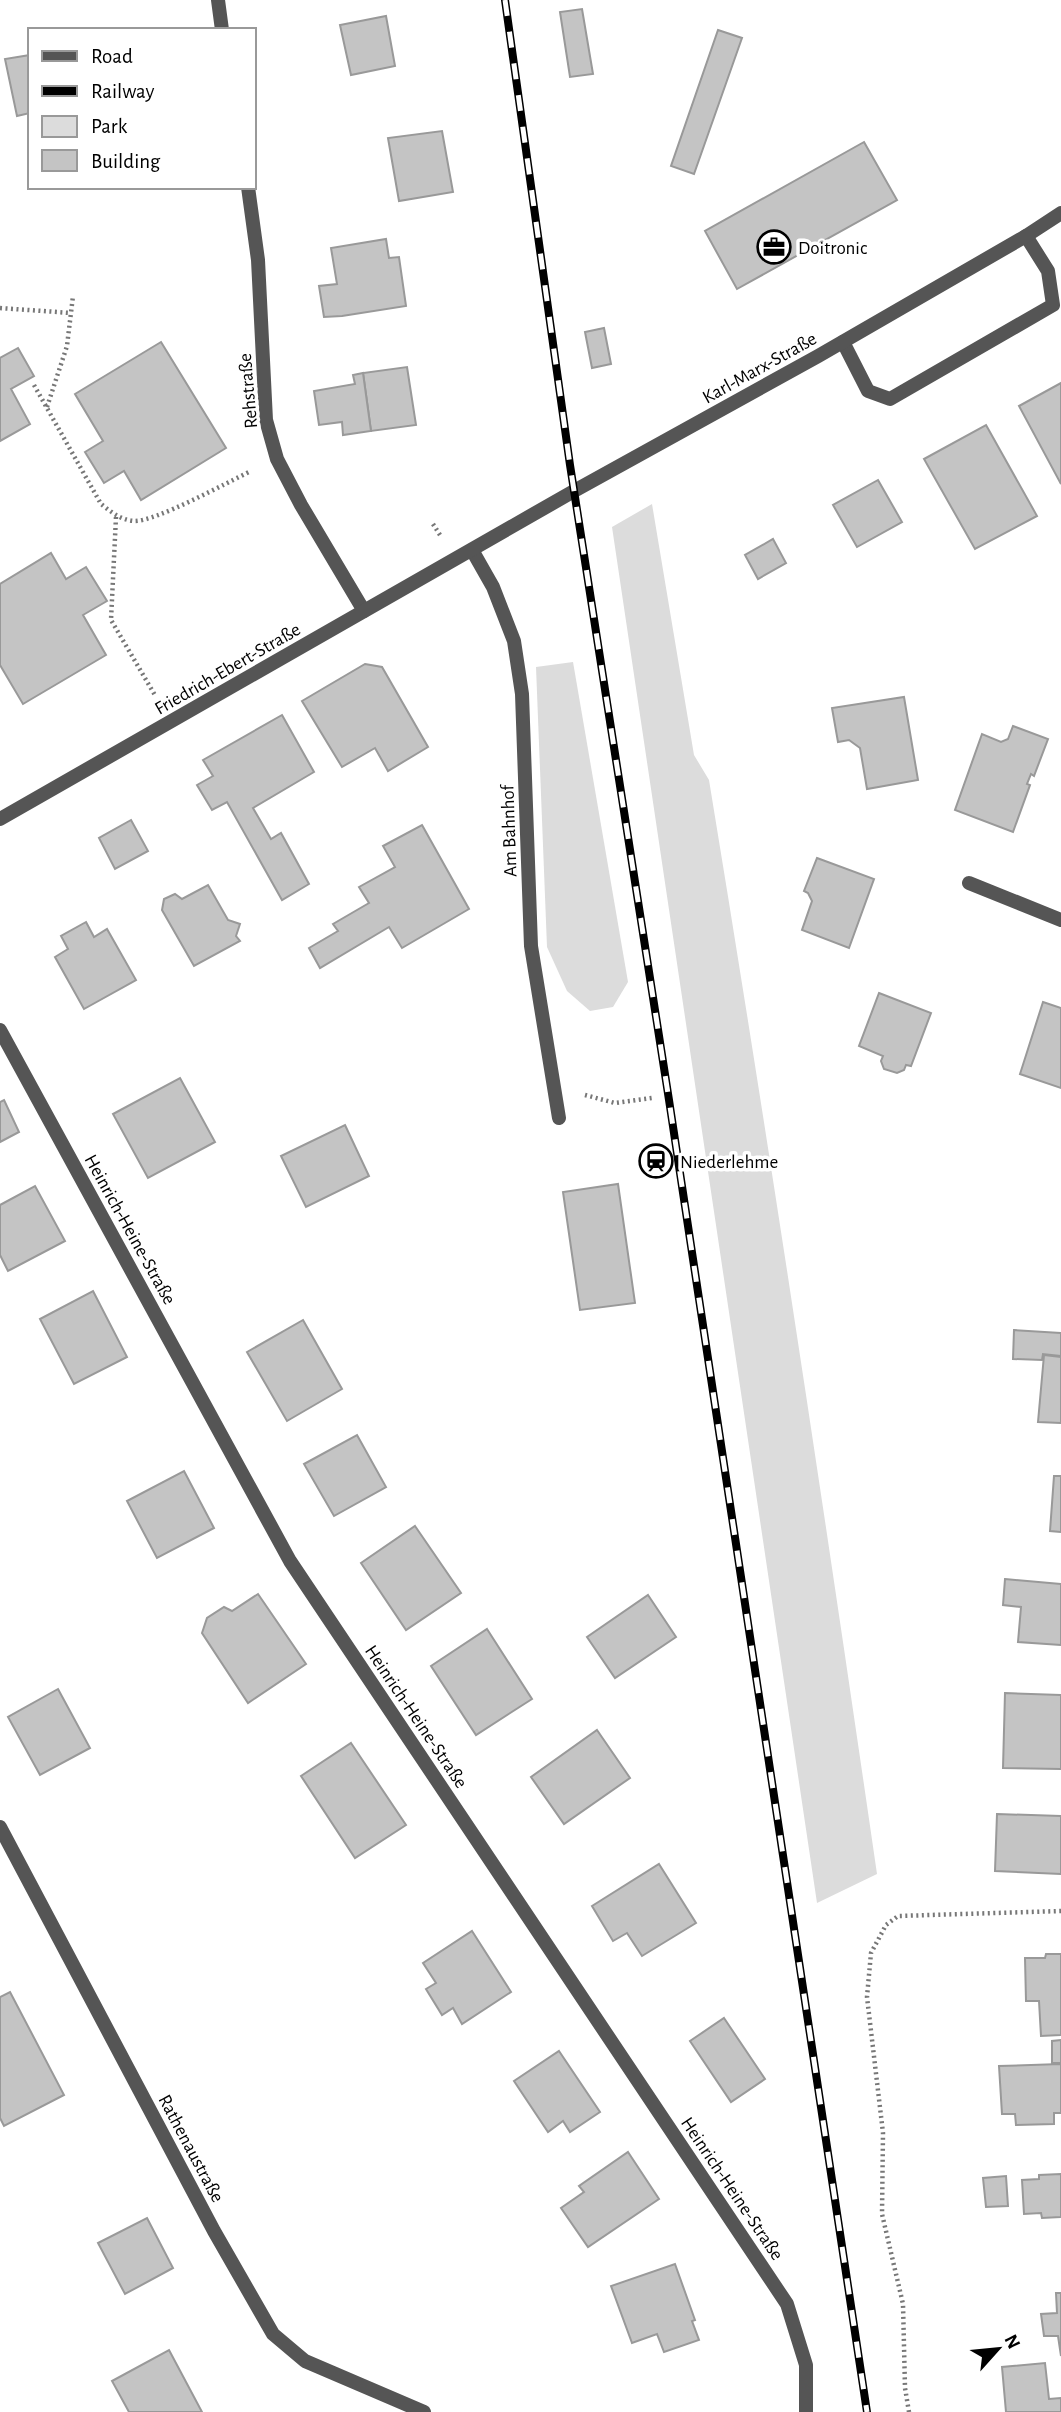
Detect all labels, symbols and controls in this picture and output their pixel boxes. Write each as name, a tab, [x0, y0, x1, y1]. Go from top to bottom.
legend	[28, 28, 256, 189]
text: Road	[91, 46, 133, 67]
text: Railway	[91, 81, 154, 102]
text: Park	[91, 116, 128, 137]
text: Building	[91, 151, 161, 172]
office icon: Doitronic	[755, 228, 793, 266]
place label: Doitronic	[798, 239, 867, 258]
street label: Karl-Marx-Straße	[700, 329, 820, 407]
street label: Rehstraße	[236, 352, 261, 429]
street label: Friedrich-Ebert-Straße	[152, 620, 304, 719]
street label: Am Bahnhof	[498, 783, 521, 877]
station icon: Niederlehme	[637, 1142, 675, 1180]
street label: Heinrich-Heine-Straße	[81, 1152, 179, 1308]
place label: Niederlehme	[680, 1153, 778, 1172]
street label: Heinrich-Heine-Straße	[361, 1642, 471, 1792]
street label: Rathenaustraße	[154, 2092, 227, 2206]
street label: Heinrich-Heine-Straße	[677, 2114, 787, 2264]
north arrow	[963, 2314, 1033, 2384]
text: N	[1000, 2332, 1023, 2352]

